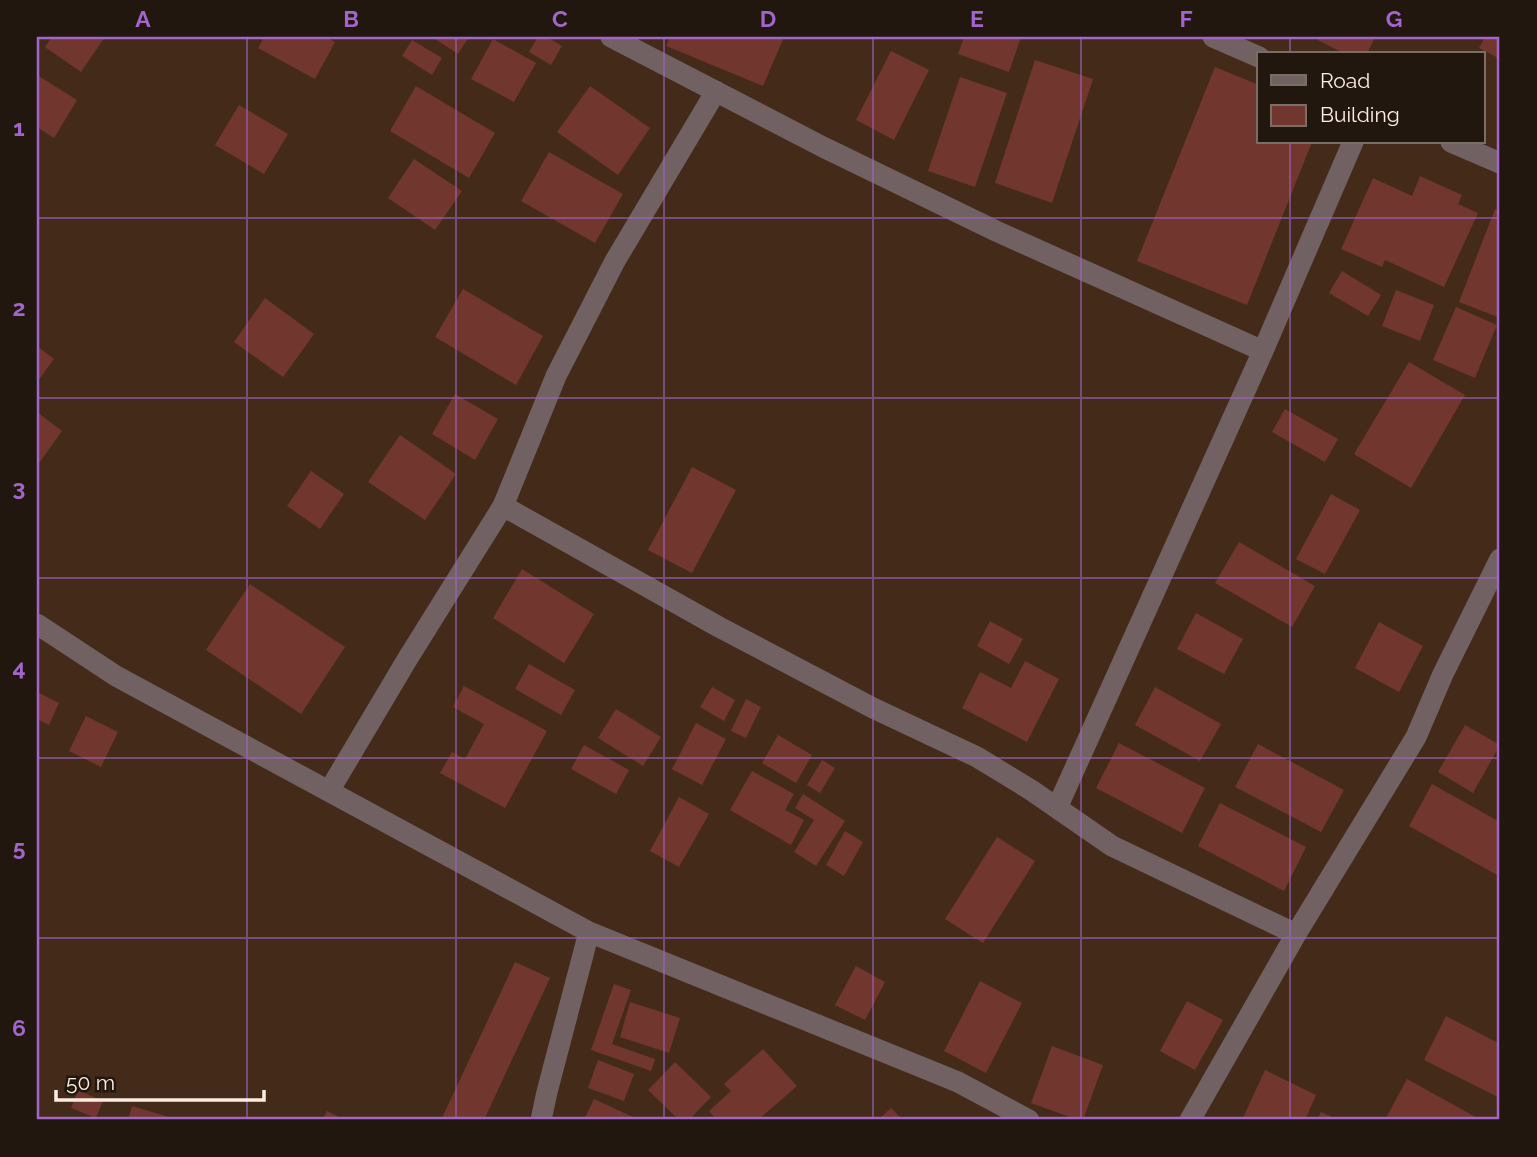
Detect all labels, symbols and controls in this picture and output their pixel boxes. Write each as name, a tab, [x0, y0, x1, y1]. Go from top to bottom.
text: A	[135, 5, 151, 32]
text: B	[343, 5, 359, 32]
text: C	[552, 5, 568, 32]
text: D	[760, 5, 776, 32]
text: E	[970, 5, 984, 32]
text: F	[1179, 5, 1193, 32]
text: G	[1386, 5, 1402, 32]
legend	[1257, 52, 1484, 144]
text: Road	[1320, 68, 1370, 93]
text: Building	[1320, 102, 1400, 127]
text: 1	[13, 114, 25, 141]
text: 2	[13, 294, 25, 321]
text: 3	[13, 474, 25, 501]
text: 4	[12, 654, 26, 681]
text: 5	[13, 834, 26, 861]
text: 6	[12, 1014, 26, 1041]
scale bar	[56, 1059, 264, 1103]
text: 50 m	[66, 1070, 115, 1095]

